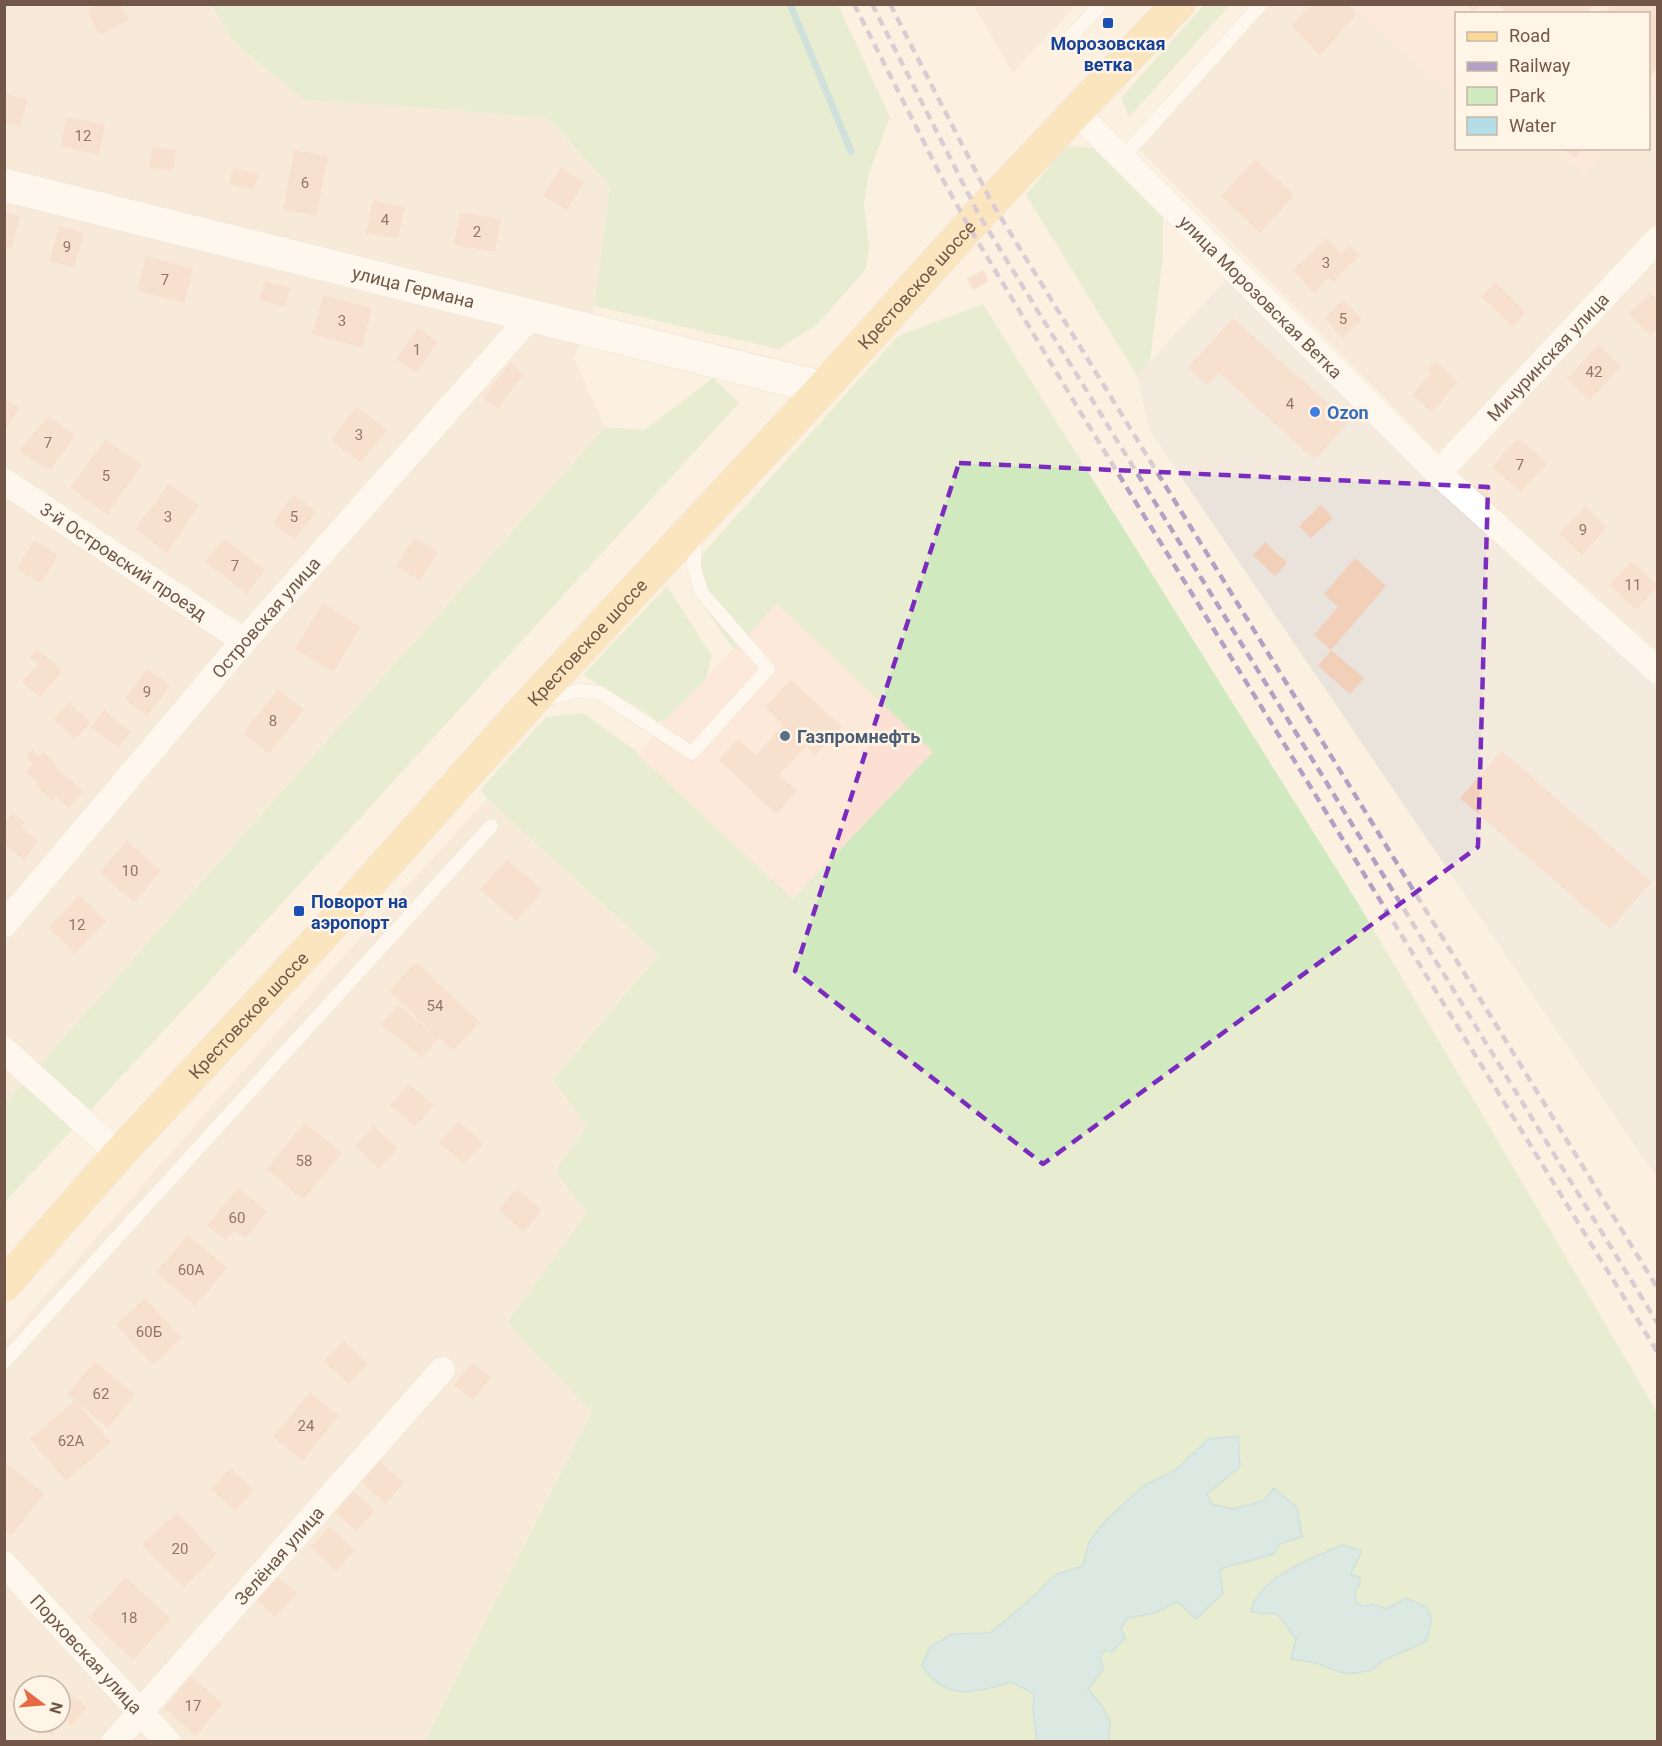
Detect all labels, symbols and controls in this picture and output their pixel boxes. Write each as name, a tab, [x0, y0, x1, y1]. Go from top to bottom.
legend	[1455, 12, 1650, 150]
marker: Морозовская ветка	[1101, 16, 1115, 30]
text: Road	[1509, 25, 1550, 46]
place label: Морозовская ветка	[1051, 33, 1166, 75]
text: Railway	[1509, 55, 1571, 76]
text: Park	[1509, 85, 1546, 106]
text: Water	[1509, 115, 1556, 136]
house number: 12	[75, 127, 91, 145]
house number: 6	[301, 174, 309, 192]
house number: 4	[381, 211, 390, 229]
street label: улица Морозовская Ветка	[1175, 211, 1347, 382]
street label: Крестовское шоссе	[853, 216, 980, 353]
house number: 2	[473, 223, 481, 241]
house number: 9	[63, 238, 71, 256]
house number: 3	[1322, 254, 1330, 272]
street label: улица Германа	[350, 261, 477, 312]
house number: 7	[161, 271, 169, 289]
street label: Мичуринская улица	[1482, 288, 1613, 425]
house number: 5	[1339, 310, 1347, 328]
house number: 3	[338, 312, 346, 330]
house number: 1	[413, 341, 421, 359]
house number: 42	[1586, 363, 1602, 381]
house number: 4	[1286, 395, 1295, 413]
place label: Ozon	[1327, 402, 1369, 423]
marker: Ozon	[1308, 405, 1322, 419]
house number: 3	[355, 426, 363, 444]
house number: 7	[44, 434, 52, 452]
house number: 7	[1516, 456, 1524, 474]
house number: 5	[102, 467, 110, 485]
street label: 3-й Островский проезд	[37, 498, 211, 624]
house number: 3	[164, 508, 172, 526]
house number: 5	[290, 508, 298, 526]
house number: 9	[1579, 521, 1587, 539]
street label: Островская улица	[207, 552, 324, 682]
house number: 7	[231, 557, 239, 575]
street label: Крестовское шоссе	[523, 574, 651, 710]
house number: 11	[1625, 576, 1641, 594]
house number: 9	[143, 683, 151, 701]
house number: 8	[269, 712, 277, 730]
place label: Газпромнефть	[797, 726, 920, 747]
marker: Газпромнефть	[778, 729, 792, 743]
house number: 10	[122, 862, 138, 880]
place label: Поворот на аэропорт	[311, 891, 408, 933]
marker: Поворот на аэропорт	[292, 904, 306, 918]
house number: 12	[69, 916, 85, 934]
street label: Крестовское шоссе	[184, 947, 312, 1083]
house number: 54	[427, 997, 444, 1015]
house number: 58	[296, 1152, 312, 1170]
house number: 60	[229, 1209, 245, 1227]
house number: 60А	[178, 1261, 205, 1279]
house number: 60Б	[136, 1323, 162, 1341]
house number: 62	[93, 1385, 109, 1403]
house number: 24	[298, 1417, 315, 1435]
house number: 62А	[58, 1432, 85, 1450]
street label: Зелёная улица	[230, 1502, 328, 1609]
house number: 20	[172, 1540, 188, 1558]
street label: Порховская улица	[26, 1590, 147, 1718]
house number: 18	[121, 1609, 137, 1627]
north arrow	[12, 1674, 72, 1734]
house number: 17	[185, 1697, 201, 1715]
text: N	[45, 1700, 67, 1716]

